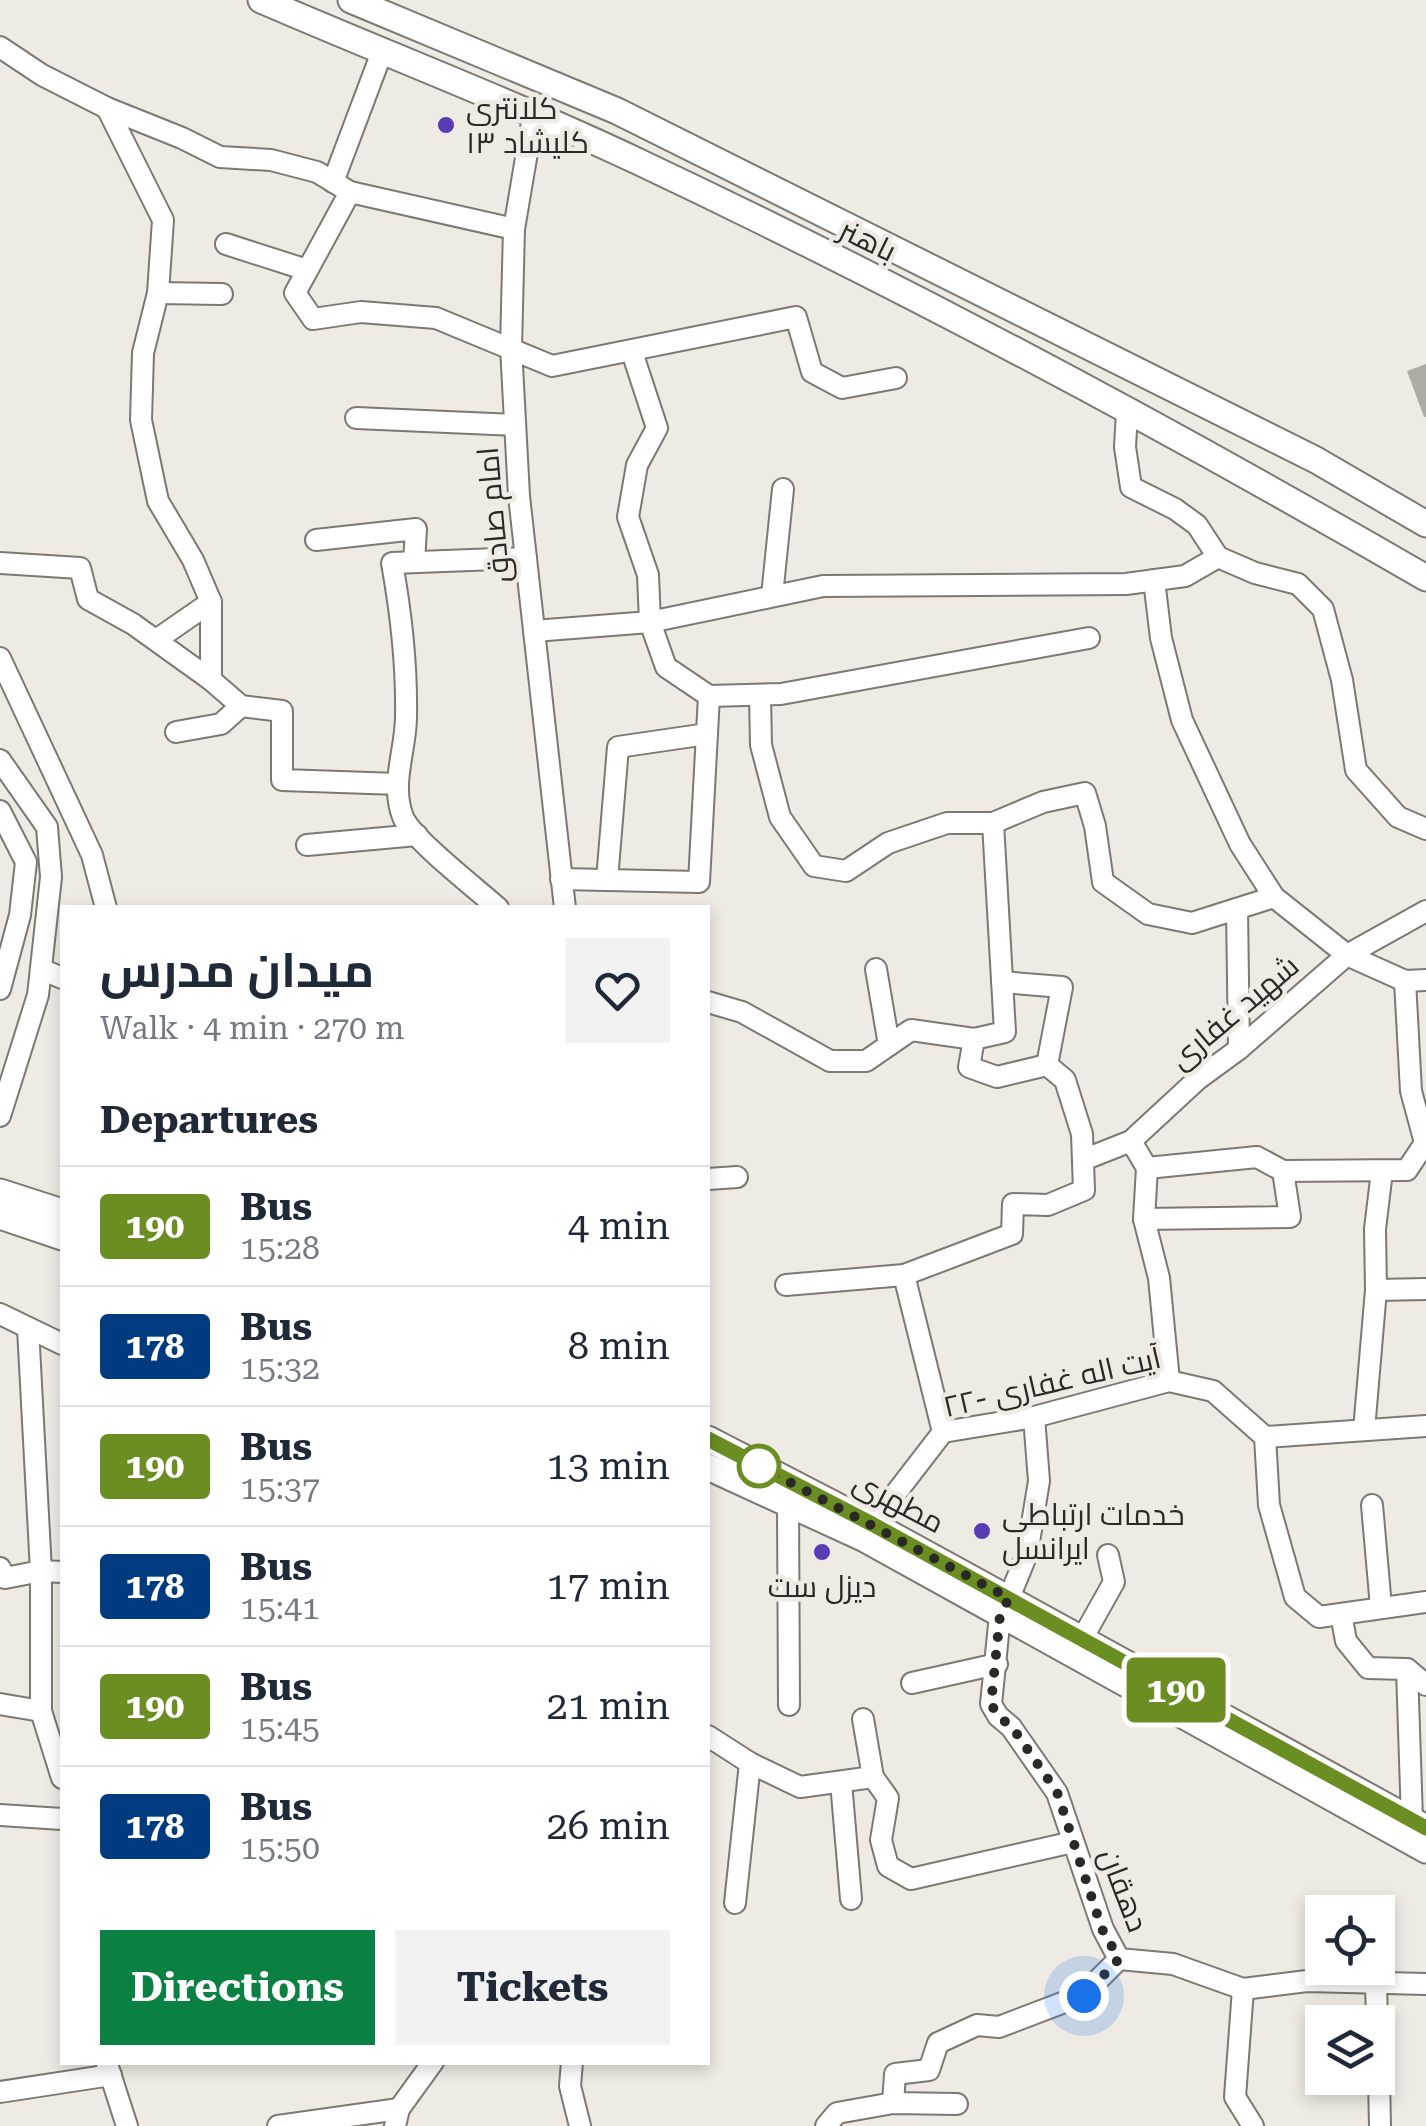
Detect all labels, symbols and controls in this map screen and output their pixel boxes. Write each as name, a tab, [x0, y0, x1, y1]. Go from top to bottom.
place label: کلانتری ۱۳ کلیشاد	[466, 91, 589, 160]
marker: کلانتری ۱۳ کلیشاد	[435, 114, 457, 136]
street label: باهنر	[832, 211, 902, 269]
street label: امام صادق	[470, 445, 519, 584]
button: heart	[565, 938, 670, 1043]
text: میدان مدرس	[100, 943, 374, 999]
street label: شهید غفاری	[1162, 948, 1306, 1077]
text: Walk · 4 min · 270 m	[100, 1009, 404, 1047]
text: Departures	[100, 1098, 318, 1142]
text: Bus	[240, 1185, 312, 1229]
text: 4 min	[568, 1204, 670, 1248]
text: 190	[126, 1206, 184, 1247]
text: 15:28	[240, 1229, 320, 1267]
text: Bus	[240, 1305, 312, 1349]
text: 8 min	[568, 1324, 670, 1368]
text: 178	[126, 1326, 184, 1367]
street label: ۲۲- آیت اله غفاری	[940, 1340, 1164, 1424]
text: 15:32	[240, 1349, 320, 1387]
text: Bus	[240, 1425, 312, 1469]
text: 13 min	[547, 1444, 670, 1488]
unlabelled marker	[738, 1445, 780, 1487]
text: 190	[126, 1446, 184, 1487]
street label: مطهری	[847, 1464, 950, 1541]
text: 15:37	[240, 1469, 320, 1507]
place label: خدمات ارتباطی ایرانسل	[1002, 1497, 1185, 1567]
marker: خدمات ارتباطی ایرانسل	[971, 1520, 993, 1542]
marker: دیزل ست	[811, 1541, 833, 1563]
text: Bus	[240, 1545, 312, 1589]
text: 17 min	[547, 1564, 670, 1608]
text: 178	[126, 1566, 184, 1607]
place label: دیزل ست	[768, 1569, 876, 1604]
text: 15:41	[240, 1589, 320, 1627]
line badge: 190	[1118, 1658, 1234, 1722]
text: Bus	[240, 1665, 312, 1709]
text: 190	[1147, 1670, 1205, 1711]
text: 21 min	[547, 1684, 670, 1728]
text: 190	[126, 1686, 184, 1727]
text: 15:45	[240, 1709, 320, 1747]
text: Bus	[240, 1785, 312, 1829]
text: 26 min	[547, 1804, 670, 1848]
text: 178	[126, 1806, 184, 1847]
text: 15:50	[240, 1829, 320, 1867]
street label: دهقان	[1092, 1843, 1156, 1937]
map controls	[1305, 1895, 1395, 2095]
button: locate	[1305, 1895, 1395, 1985]
button: Directions	[100, 1930, 375, 2045]
button: Tickets	[395, 1930, 670, 2045]
your location	[1059, 1971, 1109, 2021]
button: layers	[1305, 2005, 1395, 2095]

